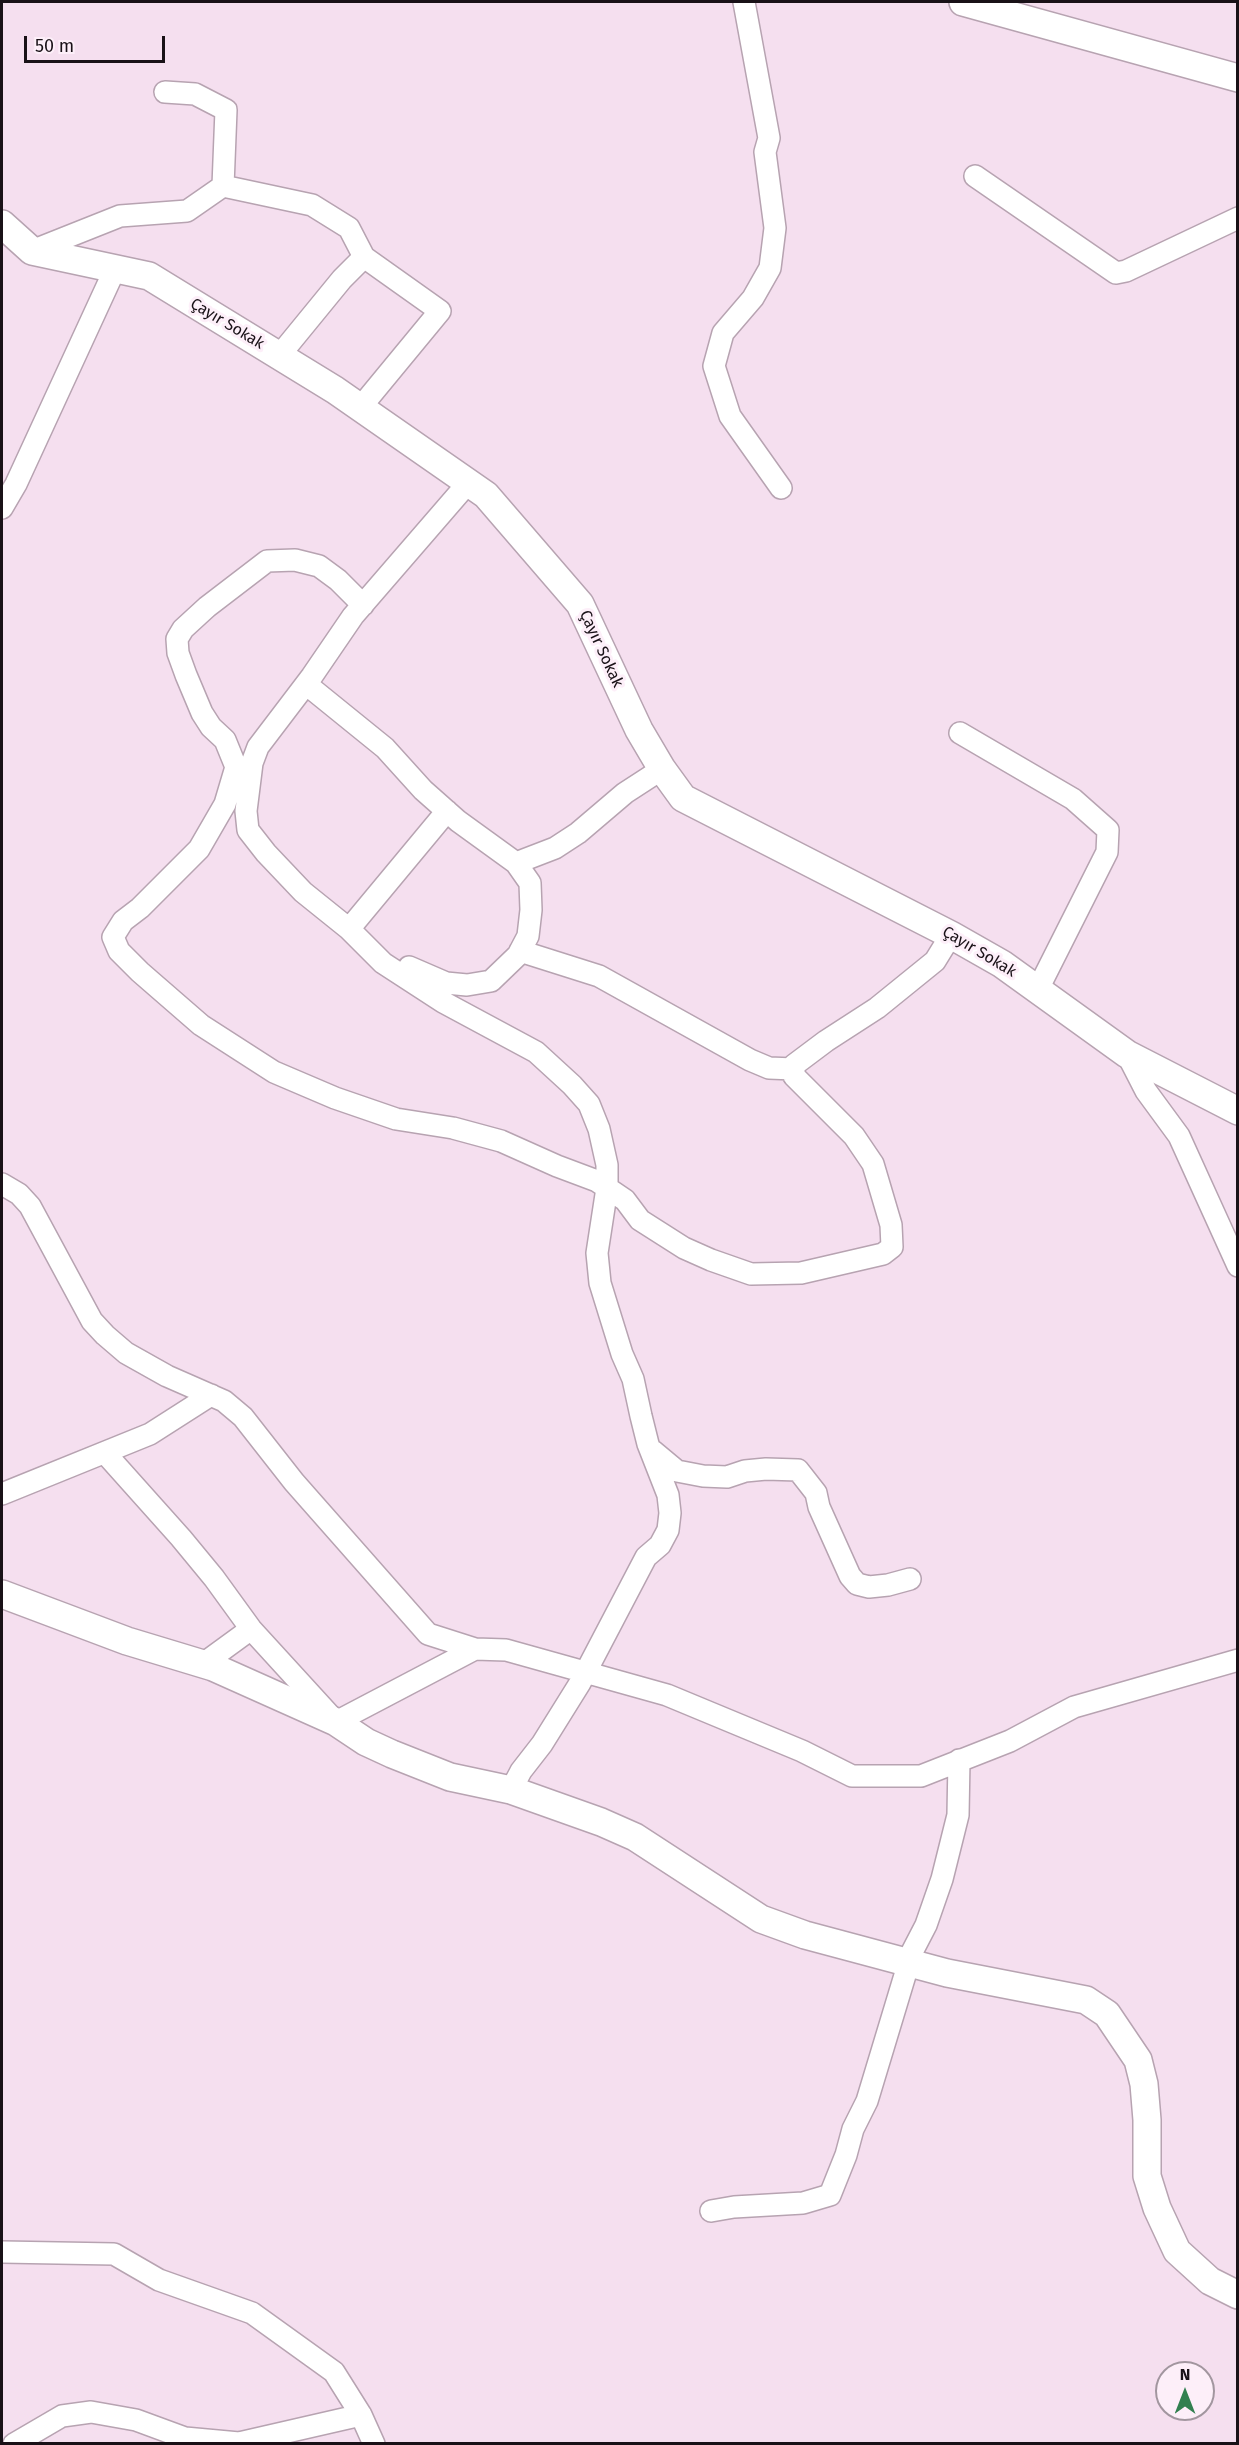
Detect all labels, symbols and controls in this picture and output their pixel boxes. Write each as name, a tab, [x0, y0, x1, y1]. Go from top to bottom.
scale bar	[27, 24, 168, 62]
text: 50 m	[35, 35, 74, 57]
street label: Çayır Sokak	[186, 294, 268, 354]
street label: Çayır Sokak	[575, 607, 627, 691]
street label: Çayır Sokak	[938, 922, 1020, 982]
north arrow	[1155, 2361, 1215, 2421]
text: N	[1180, 2365, 1190, 2384]

